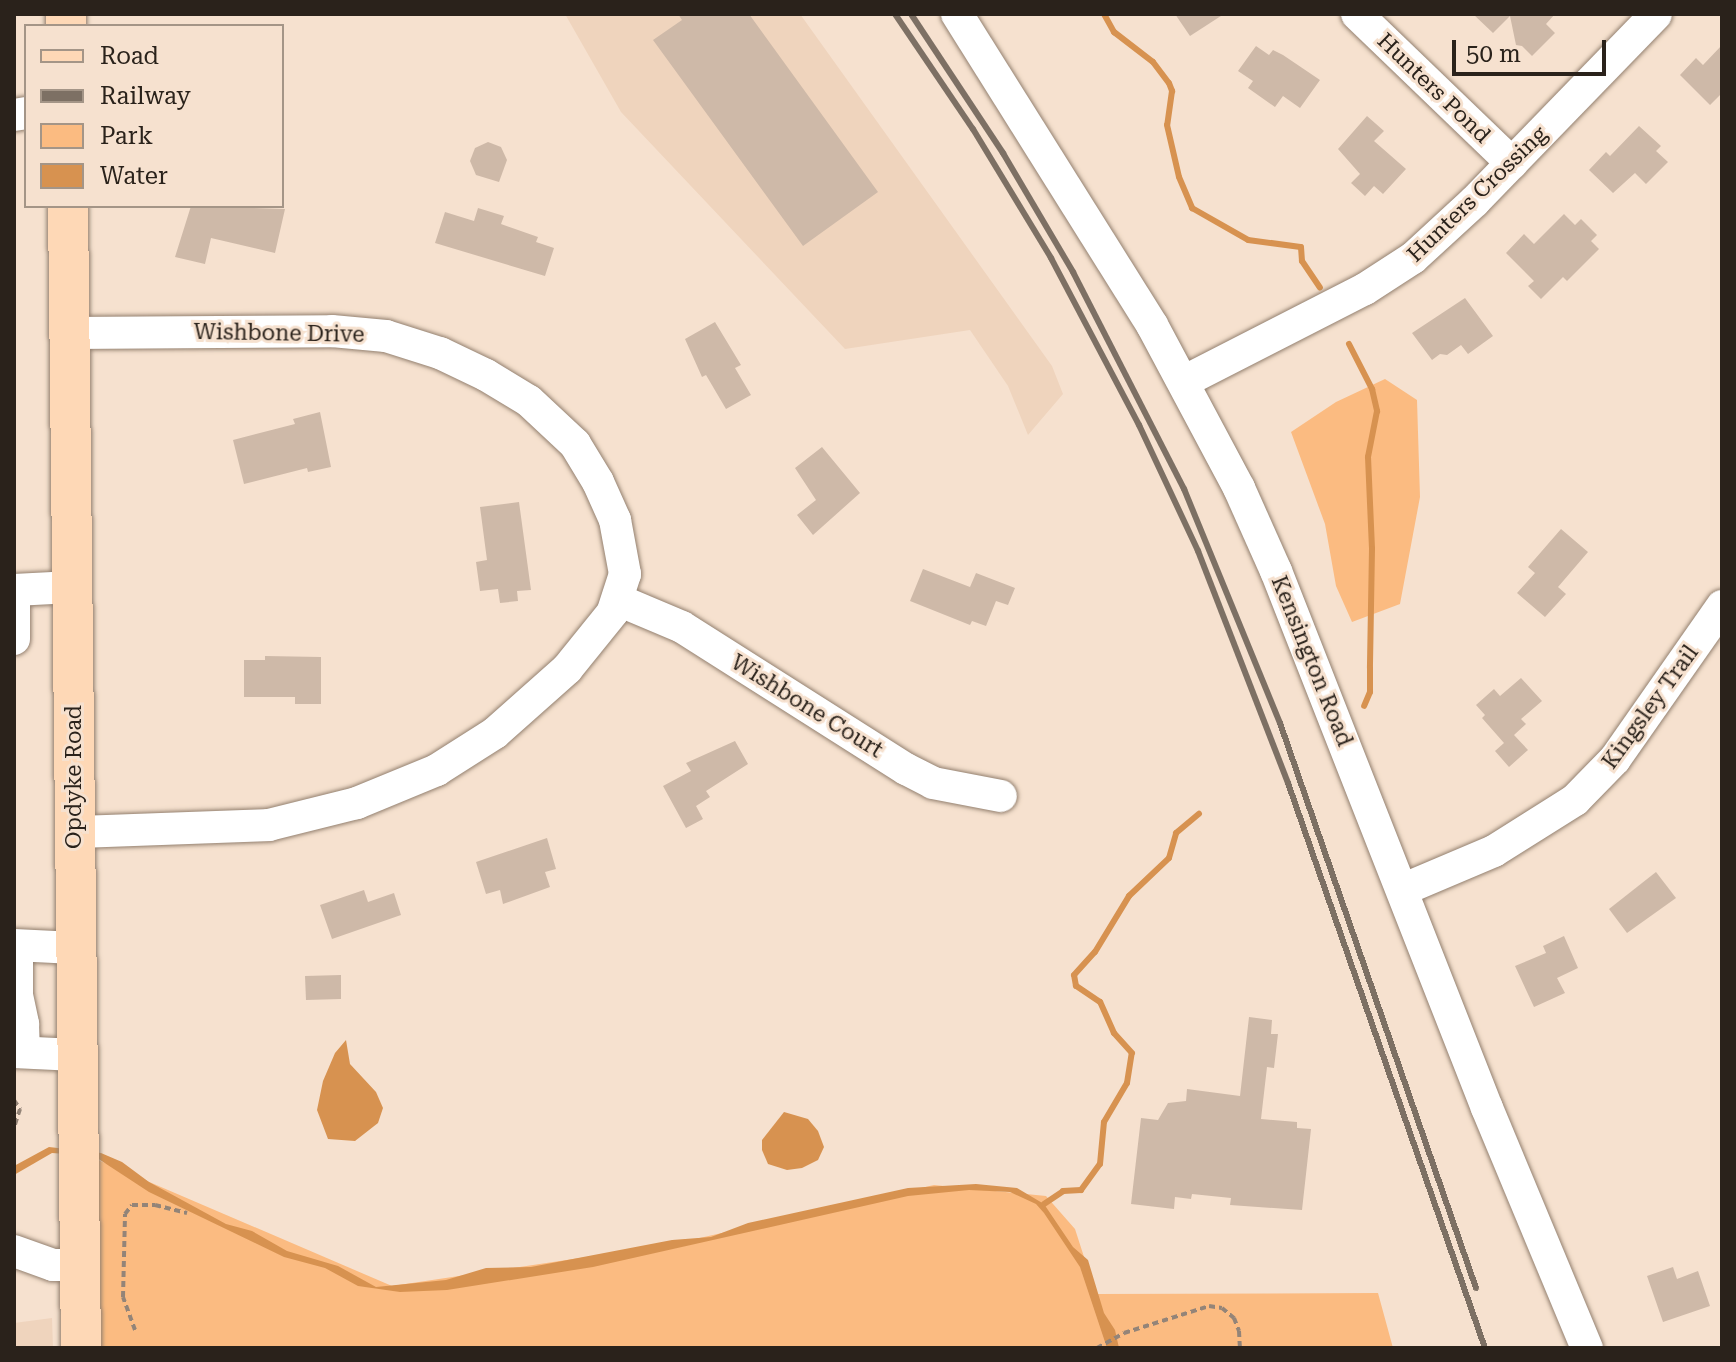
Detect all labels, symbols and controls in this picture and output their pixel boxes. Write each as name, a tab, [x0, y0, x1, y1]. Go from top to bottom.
legend	[24, 24, 284, 208]
scale bar	[1456, 24, 1610, 74]
street label: Hunters Pond	[1372, 28, 1496, 148]
text: 50 m	[1466, 40, 1521, 68]
text: Road	[100, 42, 159, 70]
text: Railway	[100, 82, 191, 110]
street label: Hunters Crossing	[1402, 121, 1552, 267]
text: Park	[100, 122, 153, 150]
text: Water	[100, 162, 168, 190]
street label: Wishbone Drive	[193, 318, 365, 348]
street label: Kensington Road	[1266, 572, 1358, 750]
street label: Kingsley Trail	[1596, 640, 1704, 774]
street label: Wishbone Court	[726, 649, 888, 763]
street label: Opdyke Road	[61, 705, 87, 849]

